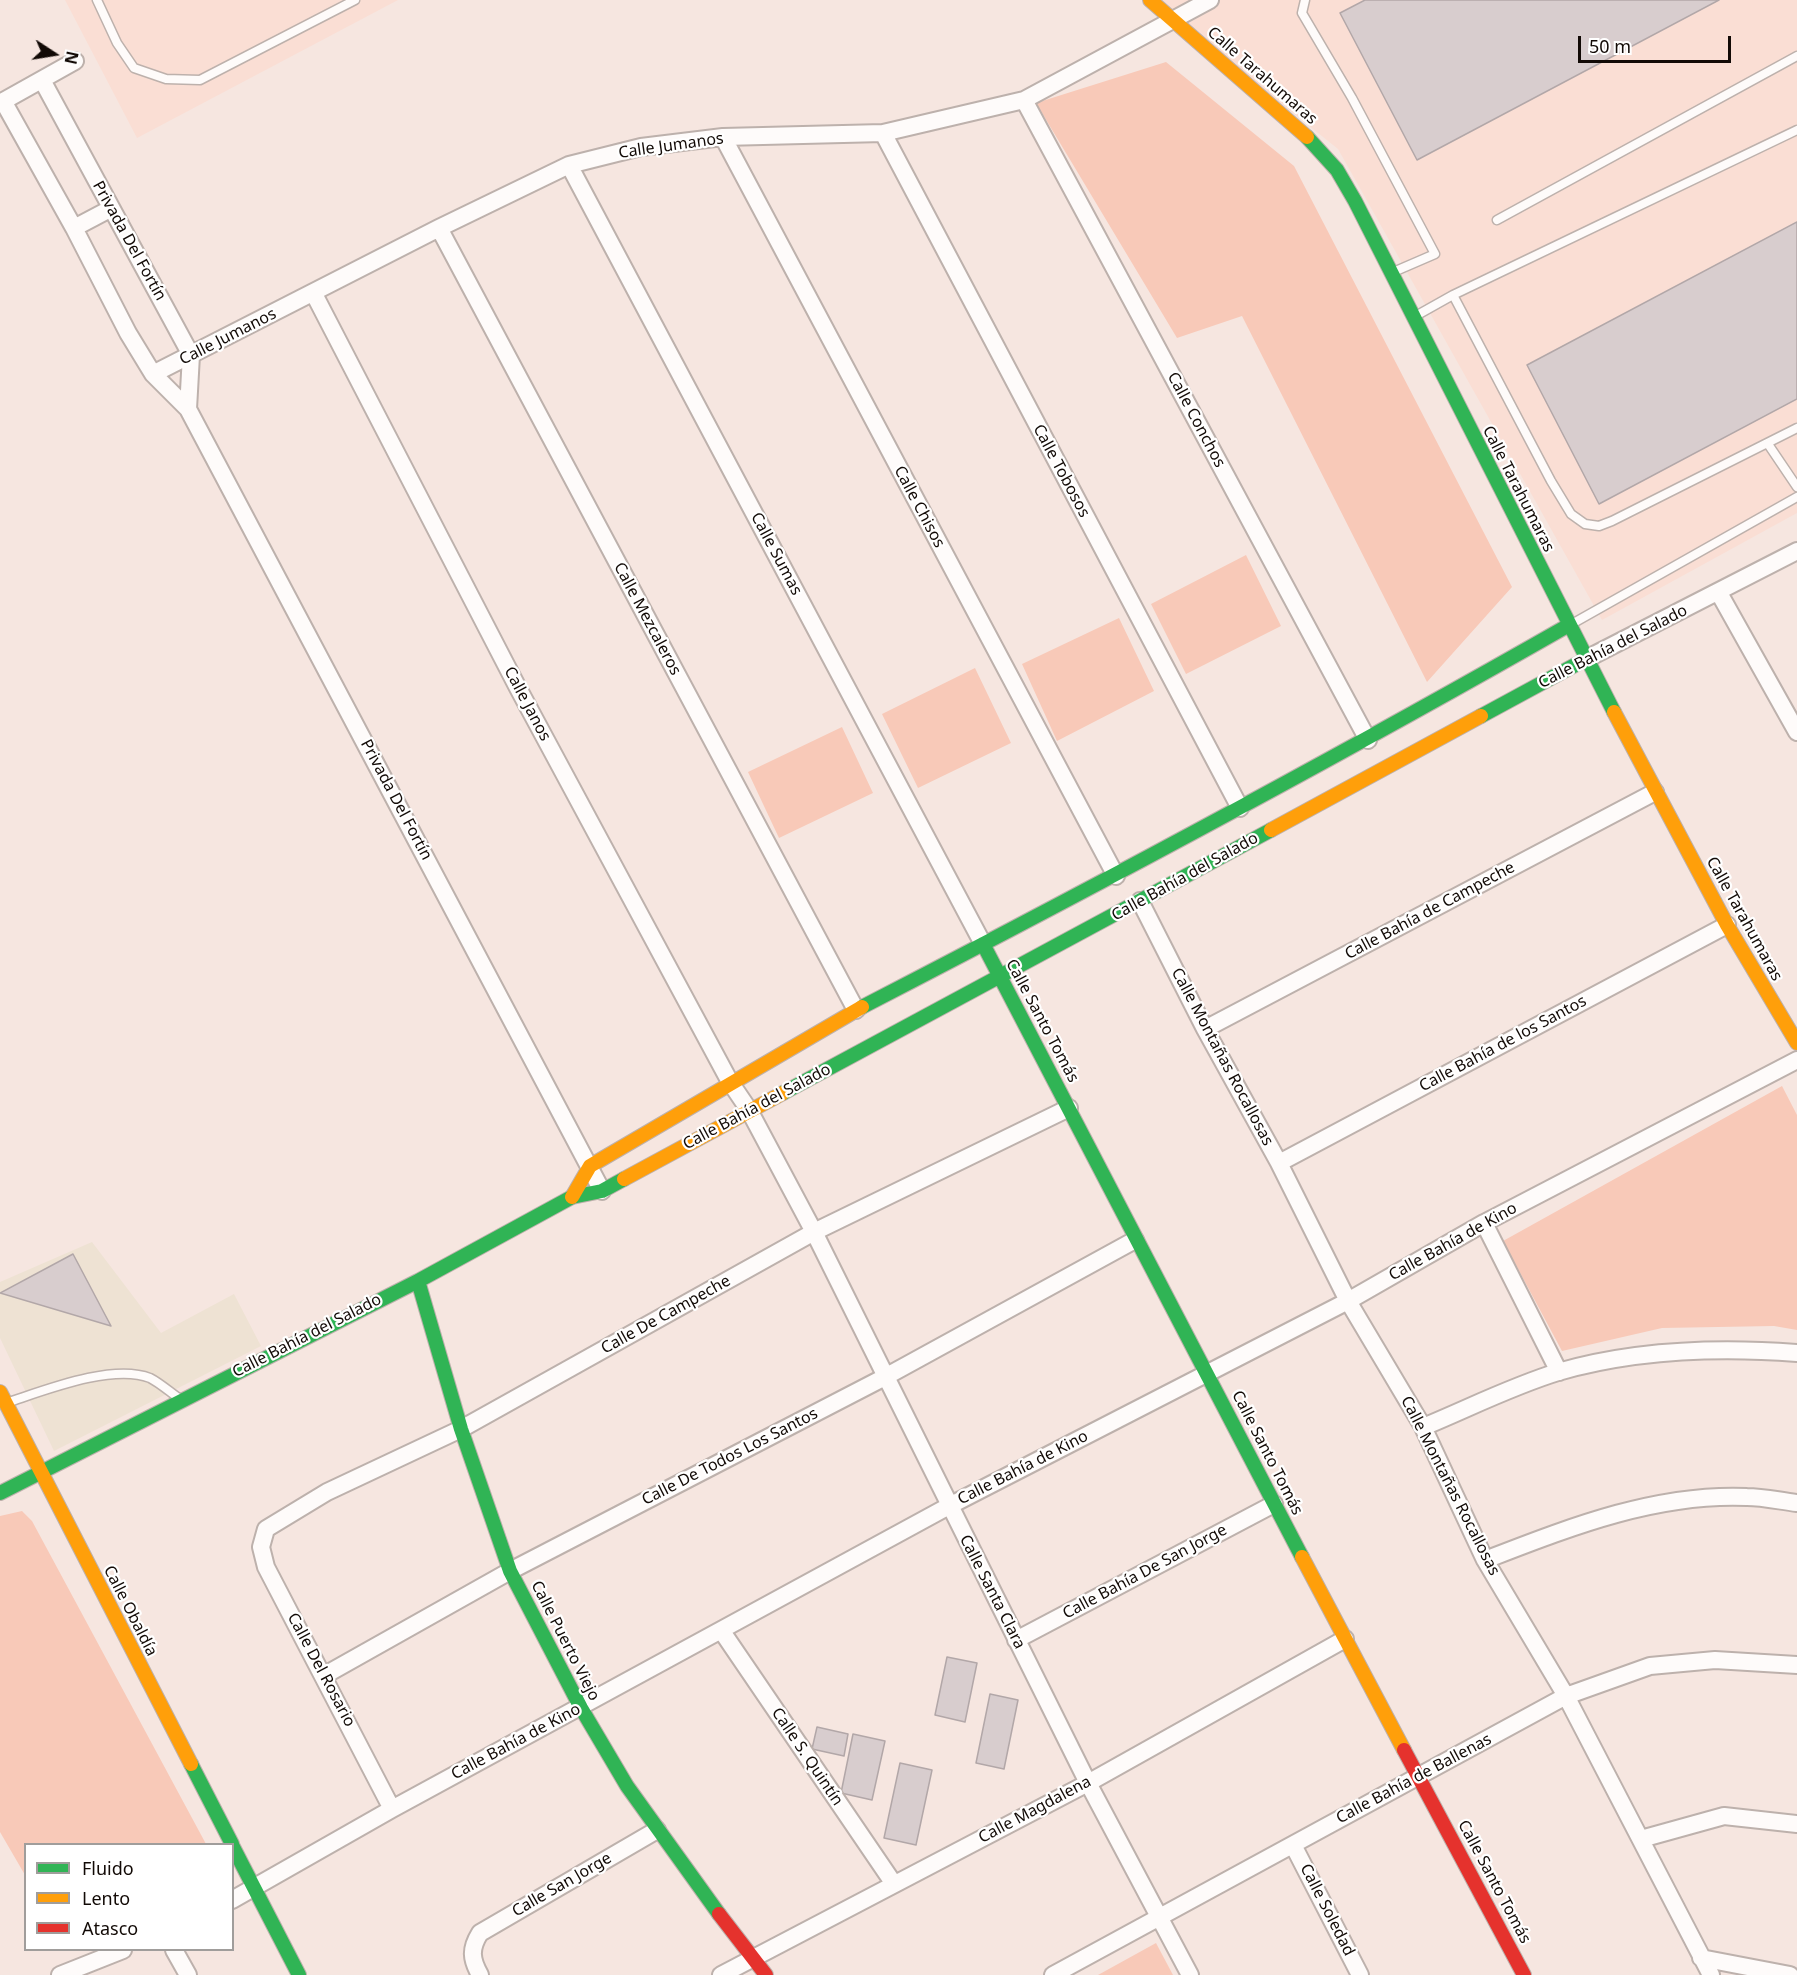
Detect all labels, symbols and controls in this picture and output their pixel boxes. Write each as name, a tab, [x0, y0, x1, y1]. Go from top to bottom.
street label: Calle Tarahumaras	[1203, 23, 1321, 129]
north arrow	[24, 24, 84, 84]
scale bar	[1581, 24, 1734, 62]
text: 50 m	[1589, 34, 1631, 58]
text: N	[59, 49, 84, 66]
street label: Calle Jumanos	[617, 129, 725, 163]
street label: Privada Del Fortín	[88, 178, 170, 304]
street label: Calle Jumanos	[176, 304, 280, 370]
street label: Calle Conchos	[1163, 369, 1229, 471]
street label: Calle Tobosos	[1028, 421, 1094, 521]
street label: Calle Tarahumaras	[1478, 423, 1558, 555]
street label: Calle Chisos	[889, 463, 949, 551]
street label: Calle Sumas	[746, 509, 806, 599]
street label: Calle Mezcaleros	[609, 559, 685, 679]
street label: Calle Bahía del Salado	[1535, 601, 1691, 693]
street label: Calle Janos	[499, 664, 555, 744]
street label: Privada Del Fortín	[356, 736, 436, 864]
street label: Calle Bahía del Salado	[1108, 829, 1262, 925]
street label: Calle Tarahumaras	[1702, 854, 1786, 984]
street label: Calle Bahía de Campeche	[1342, 858, 1518, 964]
street label: Calle Santo Tomás	[1001, 956, 1083, 1086]
street label: Calle Montañas Rocallosas	[1167, 965, 1277, 1149]
street label: Calle Bahía de los Santos	[1416, 992, 1590, 1096]
street label: Calle Bahía del Salado	[680, 1060, 834, 1154]
street label: Calle Bahía de Kino	[1386, 1199, 1520, 1285]
street label: Calle De Campeche	[598, 1271, 734, 1359]
street label: Calle Bahía del Salado	[229, 1290, 385, 1382]
street label: Calle Santo Tomás	[1227, 1388, 1307, 1518]
street label: Calle Montañas Rocallosas	[1396, 1393, 1504, 1579]
street label: Calle De Todos Los Santos	[639, 1404, 821, 1510]
street label: Calle Bahía de Kino	[955, 1427, 1091, 1509]
street label: Calle Bahía De San Jorge	[1060, 1521, 1230, 1623]
street label: Calle Santa Clara	[955, 1532, 1029, 1652]
street label: Calle Obaldía	[99, 1563, 161, 1659]
street label: Calle Puerto Viejo	[527, 1578, 603, 1704]
street label: Calle Del Rosario	[283, 1610, 359, 1730]
street label: Calle Bahía de Kino	[448, 1700, 584, 1784]
street label: Calle S. Quintín	[767, 1704, 847, 1810]
street label: Calle Bahía de Ballenas	[1333, 1730, 1495, 1828]
street label: Calle Magdalena	[975, 1772, 1095, 1848]
street label: Calle Santo Tomás	[1453, 1817, 1535, 1947]
legend	[24, 1843, 234, 1951]
street label: Calle San Jorge	[509, 1849, 615, 1921]
text: Fluido	[82, 1856, 134, 1880]
street label: Calle Soledad	[1296, 1861, 1358, 1959]
text: Lento	[82, 1886, 130, 1910]
text: Atasco	[82, 1916, 138, 1940]

